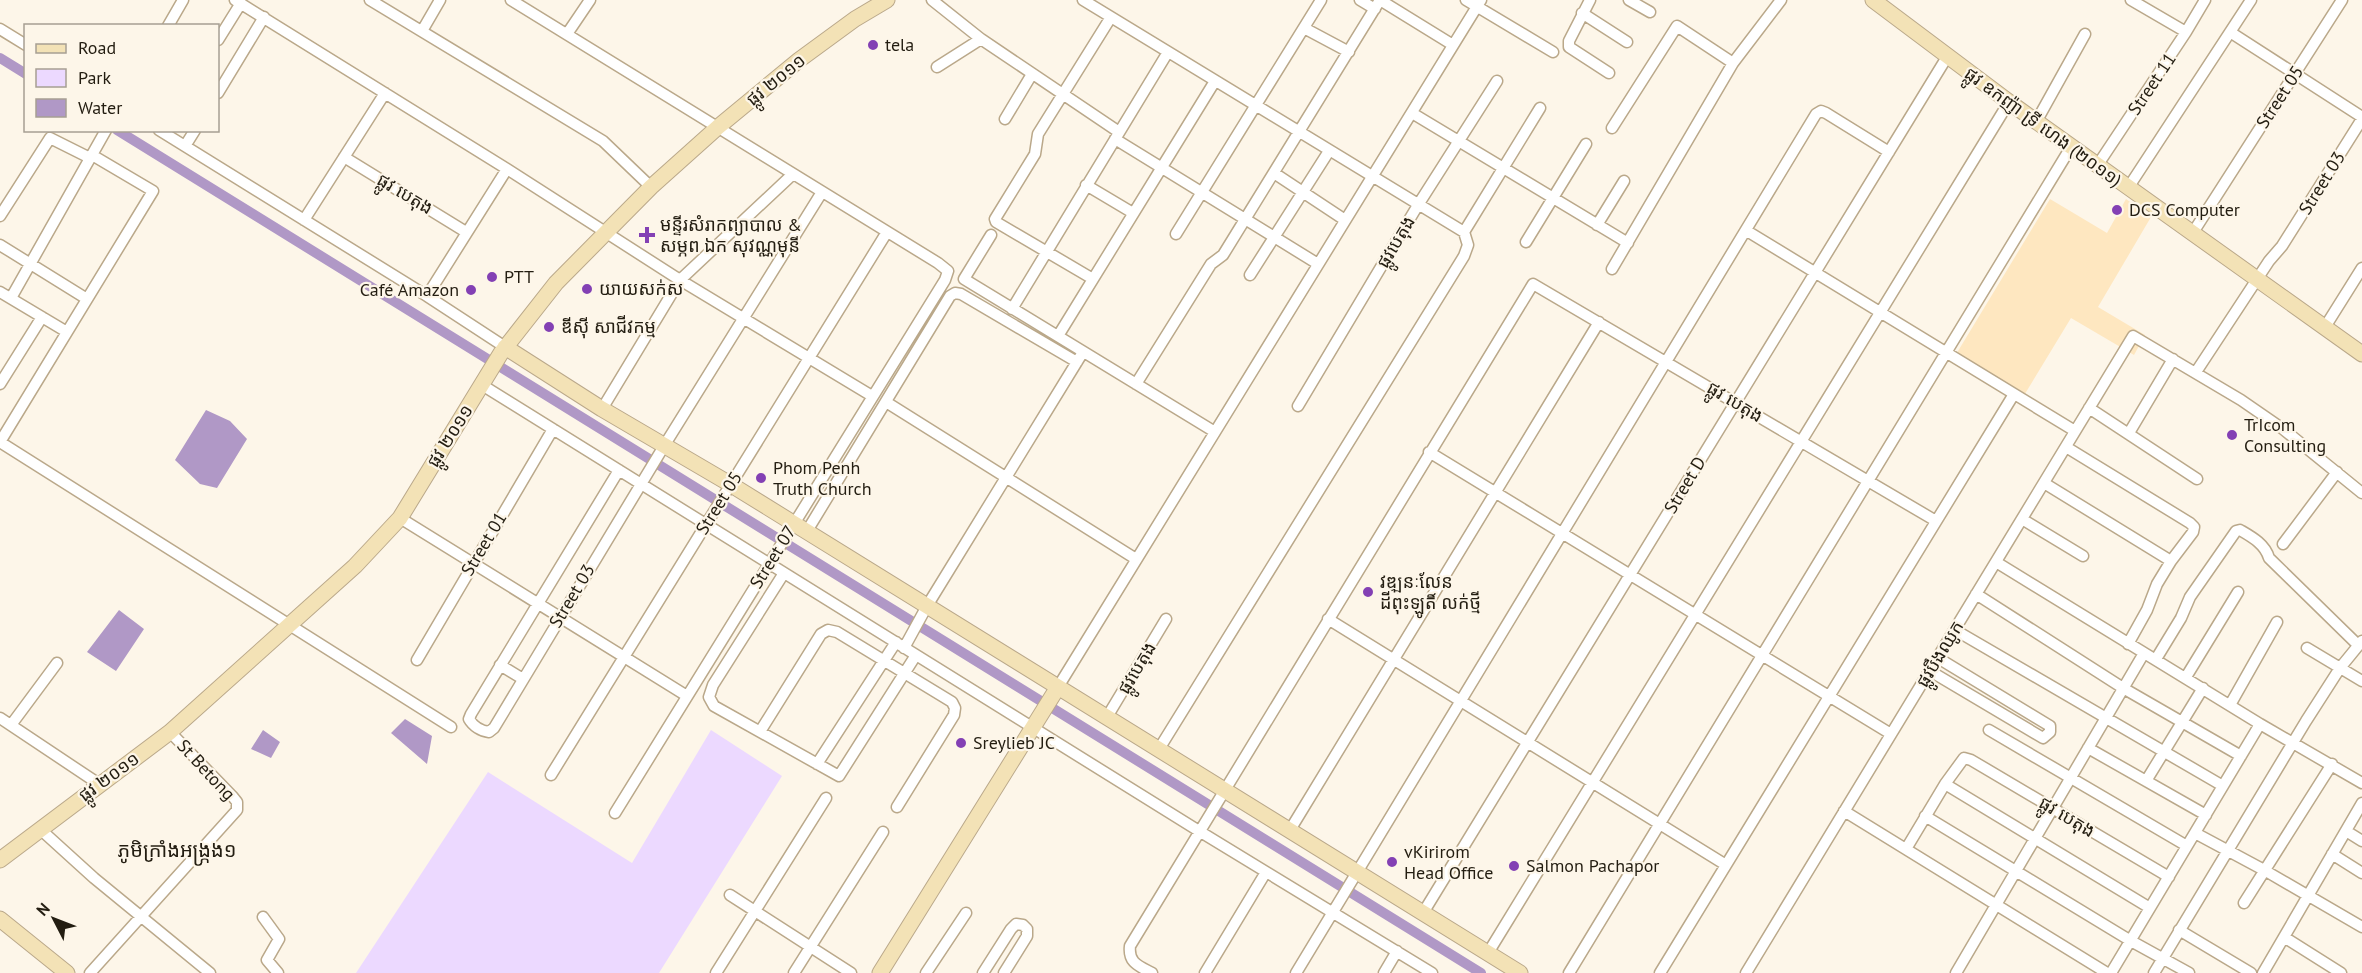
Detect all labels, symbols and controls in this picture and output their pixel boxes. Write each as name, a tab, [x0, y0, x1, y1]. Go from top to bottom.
legend	[24, 24, 219, 132]
place label: tela	[885, 33, 914, 56]
text: Road	[78, 36, 116, 59]
marker: tela	[866, 38, 880, 52]
street label: Street 11	[2122, 48, 2181, 119]
street label: ផ្លូវ ២០១១	[741, 49, 813, 115]
street label: Street 05	[2251, 61, 2308, 133]
street label: ផ្លូវ ឧកញ៉ា ទ្រី ហេង (២០១១)	[1957, 62, 2126, 196]
text: Park	[78, 66, 111, 89]
text: Water	[78, 96, 122, 119]
street label: Street 03	[2293, 147, 2350, 219]
street label: ផ្លូវ បេតុង	[370, 168, 438, 224]
place label: DCS Computer	[2129, 198, 2240, 221]
marker: DCS Computer	[2110, 203, 2124, 217]
street label: ផ្លូវបេតុង	[1371, 211, 1425, 275]
place label: មន្ទីរសំរាកព្យាបាល & សម្ភព ឯក សុវណ្ណមុនី	[660, 213, 802, 258]
marker: មន្ទីរសំរាកព្យាបាល & សម្ភព ឯក សុវណ្ណមុនី	[638, 226, 656, 244]
place label: PTT	[504, 265, 534, 288]
marker: PTT	[485, 270, 499, 284]
place label: យាយសក់ស	[599, 277, 683, 300]
place label: Café Amazon	[360, 278, 459, 301]
marker: យាយសក់ស	[580, 282, 594, 296]
marker: Café Amazon	[464, 283, 478, 297]
place label: ឌីស៊ី សាជីវកម្ម	[561, 315, 656, 339]
marker: ឌីស៊ី សាជីវកម្ម	[542, 320, 556, 334]
street label: ផ្លូវ បេតុង	[1700, 376, 1768, 432]
street label: ផ្លូវ ២០១១	[421, 400, 482, 474]
place label: TrIcom Consulting	[2244, 413, 2326, 457]
marker: TrIcom Consulting	[2225, 428, 2239, 442]
street label: Street D	[1659, 452, 1711, 517]
place label: Phom Penh Truth Church	[773, 456, 872, 500]
street label: Street 05	[690, 467, 747, 539]
marker: Phom Penh Truth Church	[754, 471, 768, 485]
street label: Street 01	[456, 508, 512, 580]
street label: Street 07	[744, 521, 801, 593]
street label: Street 03	[544, 560, 600, 632]
place label: វឌ្ឍនៈលែន ដីពុះឡូតិ៍ លក់ថ្មី	[1380, 570, 1481, 619]
marker: វឌ្ឍនៈលែន ដីពុះឡូតិ៍ លក់ថ្មី	[1361, 585, 1375, 599]
street label: ផ្លូវបឹងឈូក	[1911, 616, 1973, 694]
street label: ផ្លូវបេតុង	[1112, 637, 1166, 701]
place label: Sreylieb JC	[973, 731, 1055, 754]
street label: St Betong	[172, 734, 240, 805]
marker: Sreylieb JC	[954, 736, 968, 750]
street label: ផ្លូវ ២០១១	[74, 747, 147, 811]
street label: ផ្លូវ បេតុង	[2032, 791, 2100, 847]
district label: ភូមិក្រាំងអង្រ្កង១	[118, 837, 236, 866]
place label: vKirirom Head Office	[1404, 840, 1493, 884]
place label: Salmon Pachapor	[1526, 854, 1659, 877]
marker: vKirirom Head Office	[1385, 855, 1399, 869]
marker: Salmon Pachapor	[1507, 859, 1521, 873]
north arrow	[24, 889, 84, 949]
text: N	[32, 898, 54, 920]

